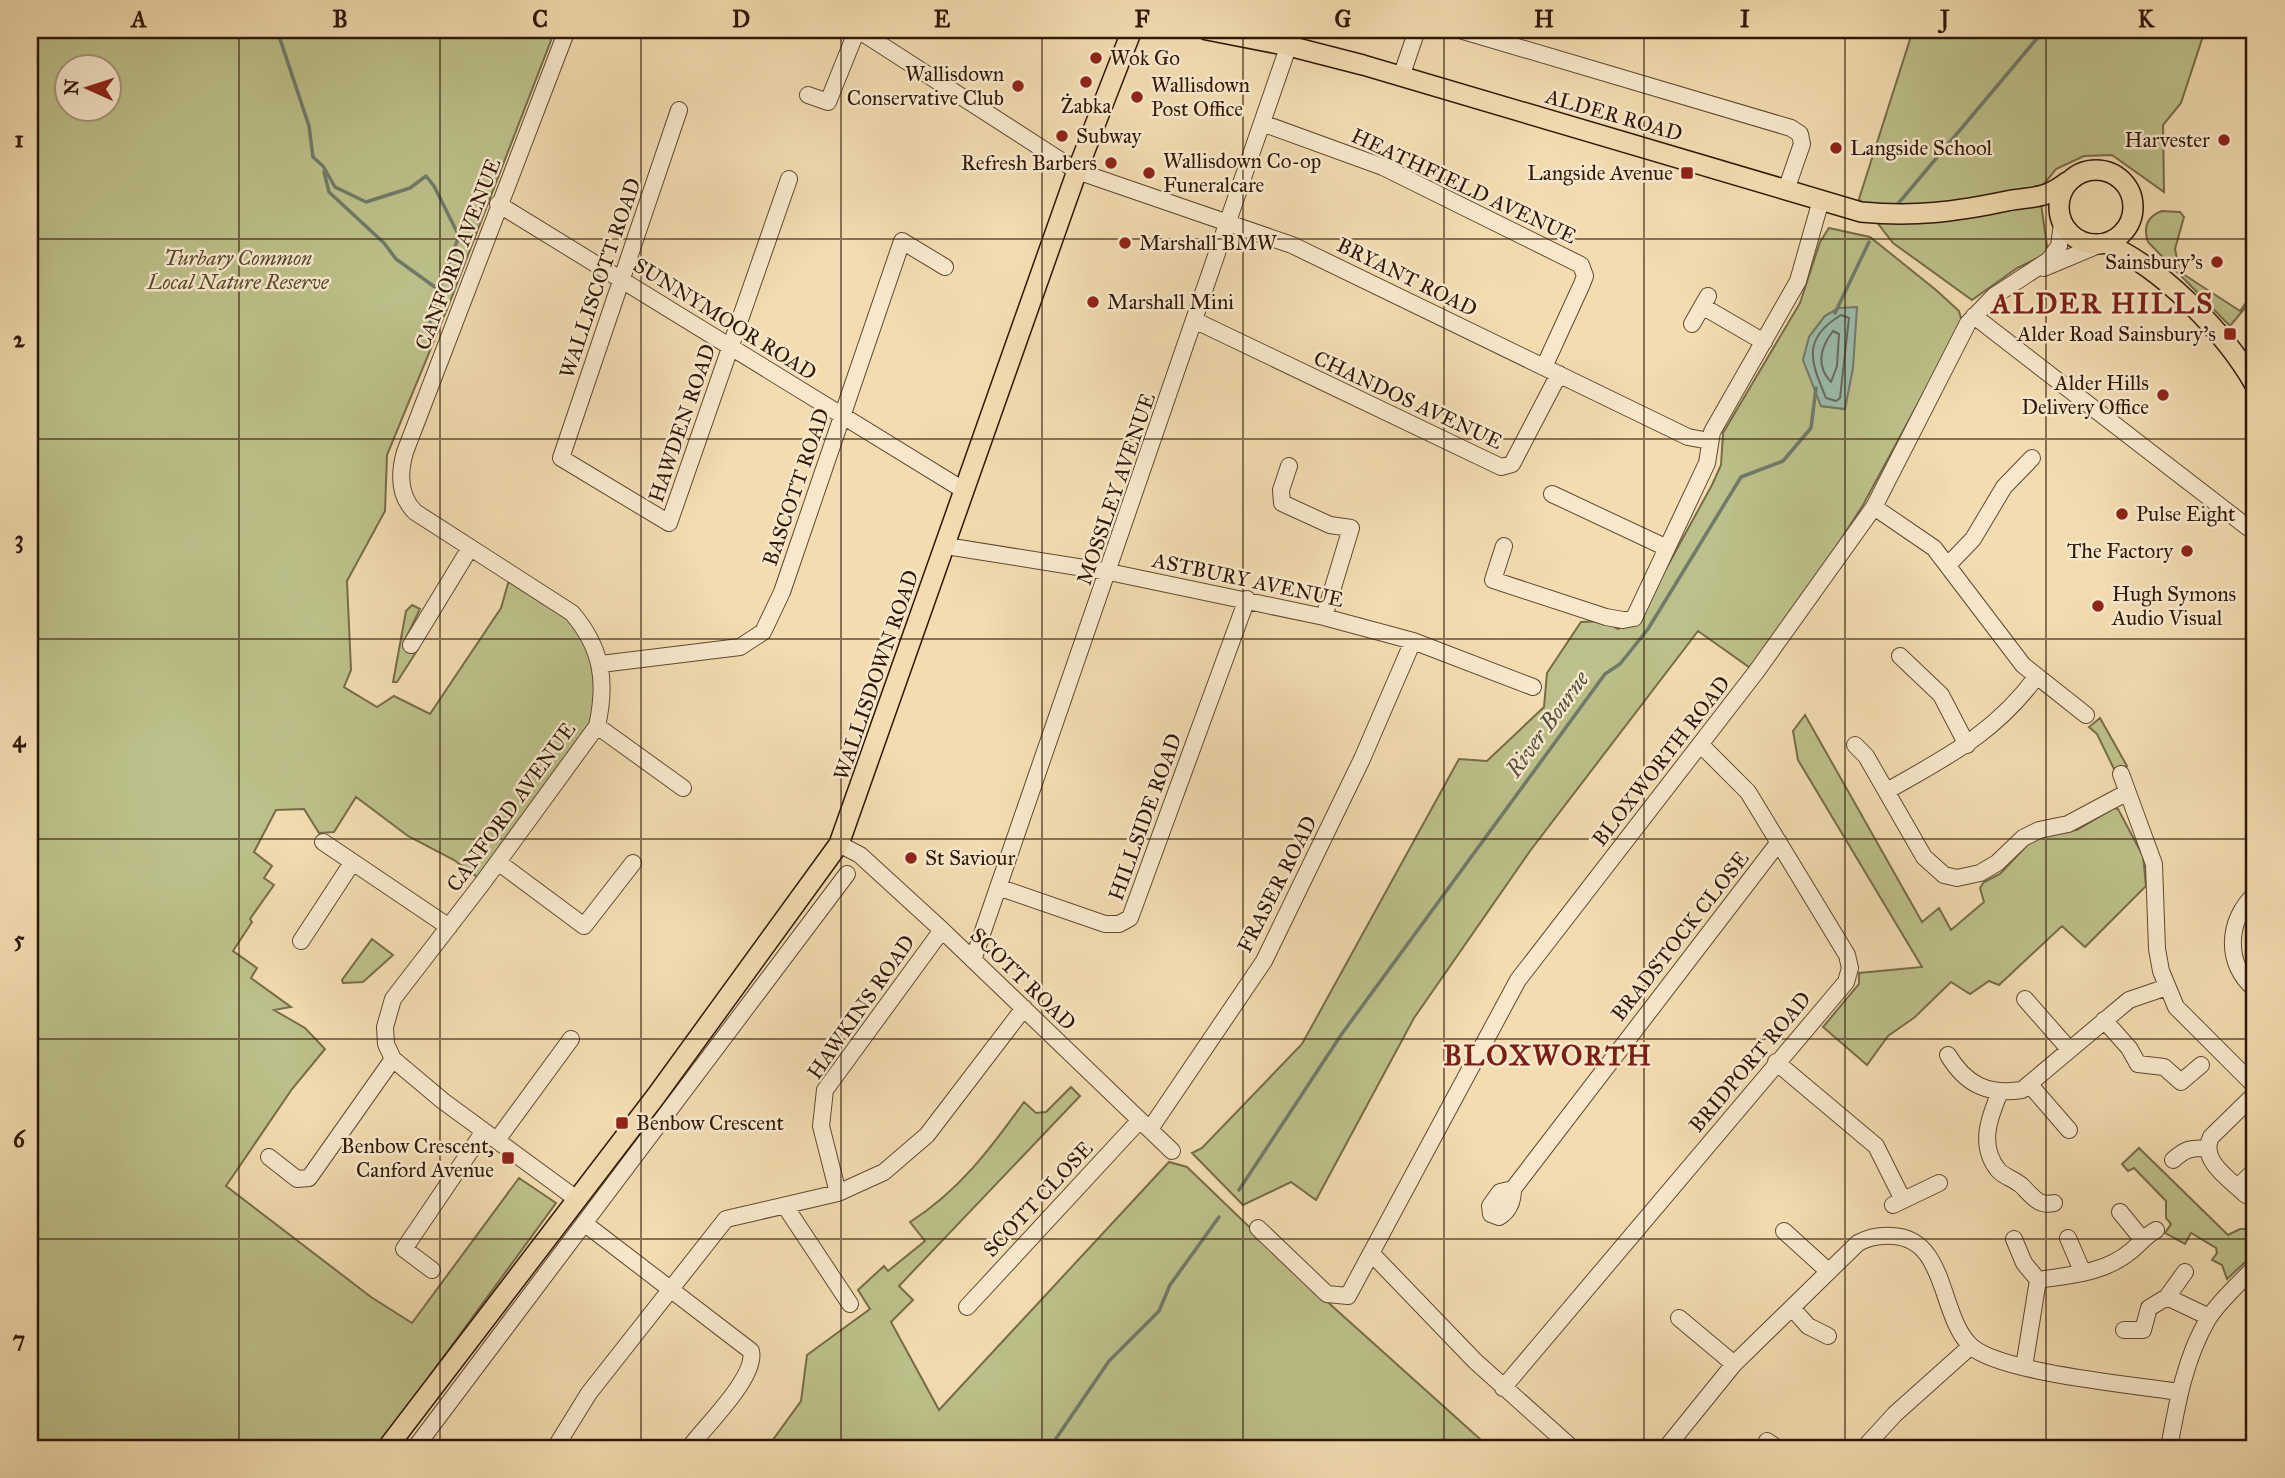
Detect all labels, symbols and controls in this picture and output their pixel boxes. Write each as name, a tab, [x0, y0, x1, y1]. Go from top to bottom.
text: A	[129, 5, 147, 33]
text: B	[332, 5, 348, 33]
text: C	[532, 5, 548, 33]
text: D	[732, 5, 750, 33]
text: E	[934, 5, 951, 33]
text: F	[1134, 5, 1150, 33]
text: G	[1335, 5, 1352, 33]
text: H	[1534, 5, 1554, 33]
text: I	[1740, 5, 1750, 33]
text: J	[1937, 5, 1950, 34]
text: K	[2138, 5, 2156, 33]
place label: Wok Go	[1110, 45, 1180, 71]
marker: Wok Go	[1088, 50, 1104, 66]
north arrow	[52, 52, 122, 122]
place label: Wallisdown Conservative Club	[847, 61, 1004, 111]
place label: Wallisdown Post Office	[1151, 72, 1250, 122]
marker: Żabka	[1078, 74, 1094, 90]
text: N	[60, 78, 83, 96]
marker: Wallisdown Conservative Club	[1010, 78, 1026, 94]
street label: ALDER ROAD	[1542, 83, 1685, 147]
marker: Wallisdown Post Office	[1129, 89, 1145, 105]
place label: Żabka	[1061, 93, 1111, 119]
street label: HEATHFIELD AVENUE	[1347, 122, 1581, 250]
place label: Subway	[1076, 123, 1143, 149]
text: 1	[14, 125, 24, 153]
place label: Harvester	[2125, 127, 2210, 153]
marker: Subway	[1054, 128, 1070, 144]
marker: Harvester	[2216, 132, 2232, 148]
place label: Langside School	[1850, 135, 1993, 161]
marker: Langside School	[1828, 140, 1844, 156]
place label: Wallisdown Co-op Funeralcare	[1163, 148, 1321, 198]
place label: Refresh Barbers	[961, 150, 1097, 176]
street label: CANFORD AVENUE	[409, 154, 507, 354]
marker: Refresh Barbers	[1103, 155, 1119, 171]
place label: Langside Avenue	[1527, 160, 1673, 186]
marker: Wallisdown Co-op Funeralcare	[1141, 165, 1157, 181]
marker: Langside Avenue	[1679, 165, 1695, 181]
street label: WALLISCOTT ROAD	[554, 174, 646, 382]
place label: Marshall BMW	[1139, 230, 1278, 256]
street label: BRYANT ROAD	[1333, 232, 1481, 322]
marker: Marshall BMW	[1117, 235, 1133, 251]
park label: Turbary Common Local Nature Reserve	[146, 245, 330, 295]
place label: Sainsbury's	[2105, 249, 2203, 275]
street label: SUNNYMOOR ROAD	[629, 252, 821, 386]
marker: Sainsbury's	[2209, 254, 2225, 270]
district label: ALDER HILLS	[1990, 286, 2214, 321]
place label: Marshall Mini	[1107, 289, 1234, 315]
marker: Marshall Mini	[1085, 294, 1101, 310]
place label: Alder Road Sainsbury's	[2016, 321, 2216, 347]
text: 2	[13, 325, 25, 353]
marker: Alder Road Sainsbury's	[2222, 326, 2238, 342]
street label: HAWDEN ROAD	[643, 340, 721, 506]
street label: CHANDOS AVENUE	[1309, 345, 1507, 455]
place label: Alder Hills Delivery Office	[2021, 370, 2149, 420]
marker: Alder Hills Delivery Office	[2155, 387, 2171, 403]
street label: MOSSLEY AVENUE	[1071, 390, 1161, 588]
street label: BASCOTT ROAD	[757, 405, 835, 569]
place label: Pulse Eight	[2136, 501, 2236, 527]
marker: Pulse Eight	[2114, 506, 2130, 522]
text: 3	[14, 525, 24, 554]
place label: The Factory	[2067, 538, 2174, 564]
marker: The Factory	[2179, 543, 2195, 559]
street label: ASTBURY AVENUE	[1149, 547, 1346, 613]
street label: WALLISDOWN ROAD	[828, 566, 924, 784]
place label: Hugh Symons Audio Visual	[2111, 581, 2236, 631]
marker: Hugh Symons Audio Visual	[2090, 598, 2106, 614]
water label: River Bourne	[1499, 665, 1595, 783]
street label: BLOXWORTH ROAD	[1586, 671, 1736, 851]
street label: CANFORD AVENUE	[441, 717, 581, 897]
text: 4	[13, 725, 27, 753]
street label: HILLSIDE ROAD	[1103, 730, 1187, 904]
street label: FRASER ROAD	[1231, 811, 1323, 957]
place label: St Saviour	[925, 845, 1016, 871]
street label: BRADSTOCK CLOSE	[1606, 846, 1754, 1026]
marker: St Saviour	[903, 850, 919, 866]
street label: SCOTT ROAD	[965, 922, 1081, 1036]
text: 5	[14, 925, 25, 953]
street label: HAWKINS ROAD	[802, 930, 920, 1084]
street label: BRIDPORT ROAD	[1684, 986, 1816, 1138]
district label: BLOXWORTH	[1443, 1038, 1653, 1073]
place label: Benbow Crescent	[636, 1110, 784, 1136]
marker: Benbow Crescent	[614, 1115, 630, 1131]
text: 6	[13, 1125, 26, 1153]
place label: Benbow Crescent, Canford Avenue	[341, 1133, 494, 1183]
street label: SCOTT CLOSE	[978, 1136, 1098, 1262]
marker: Benbow Crescent, Canford Avenue	[500, 1150, 516, 1166]
text: 7	[13, 1325, 25, 1353]

